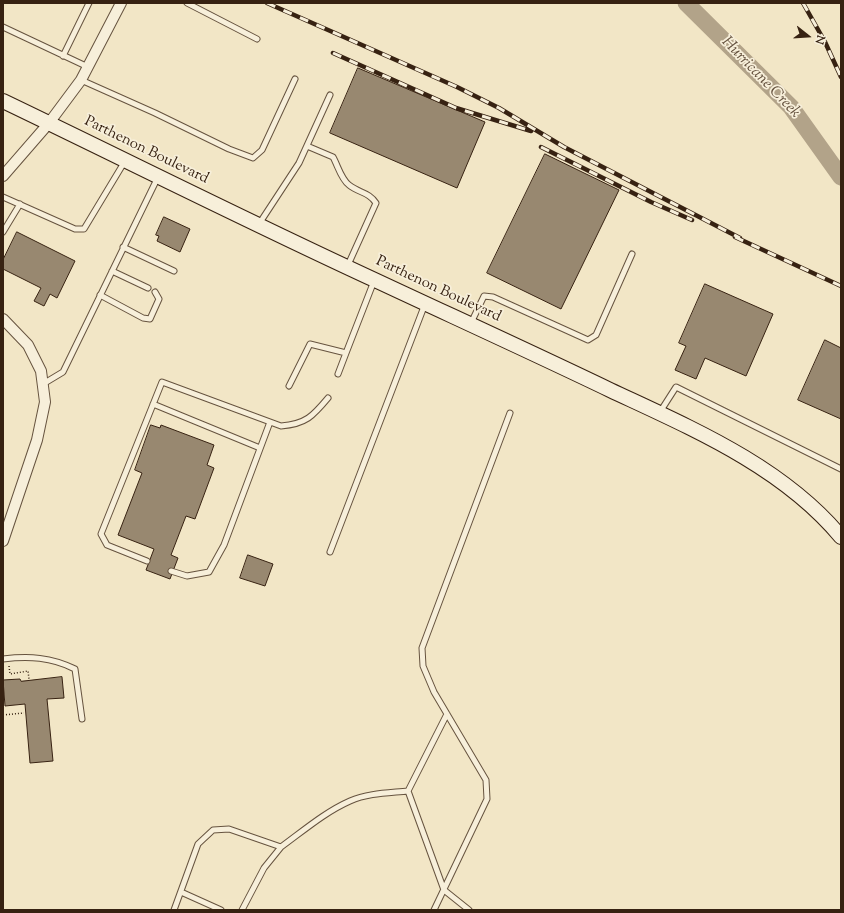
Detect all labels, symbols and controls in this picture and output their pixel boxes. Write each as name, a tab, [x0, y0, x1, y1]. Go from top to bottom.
north arrow	[788, 16, 828, 56]
water label: Hurricane Creek	[716, 33, 804, 123]
text: N	[811, 33, 828, 46]
street label: Parthenon Boulevard	[81, 113, 211, 189]
street label: Parthenon Boulevard	[373, 253, 503, 327]

